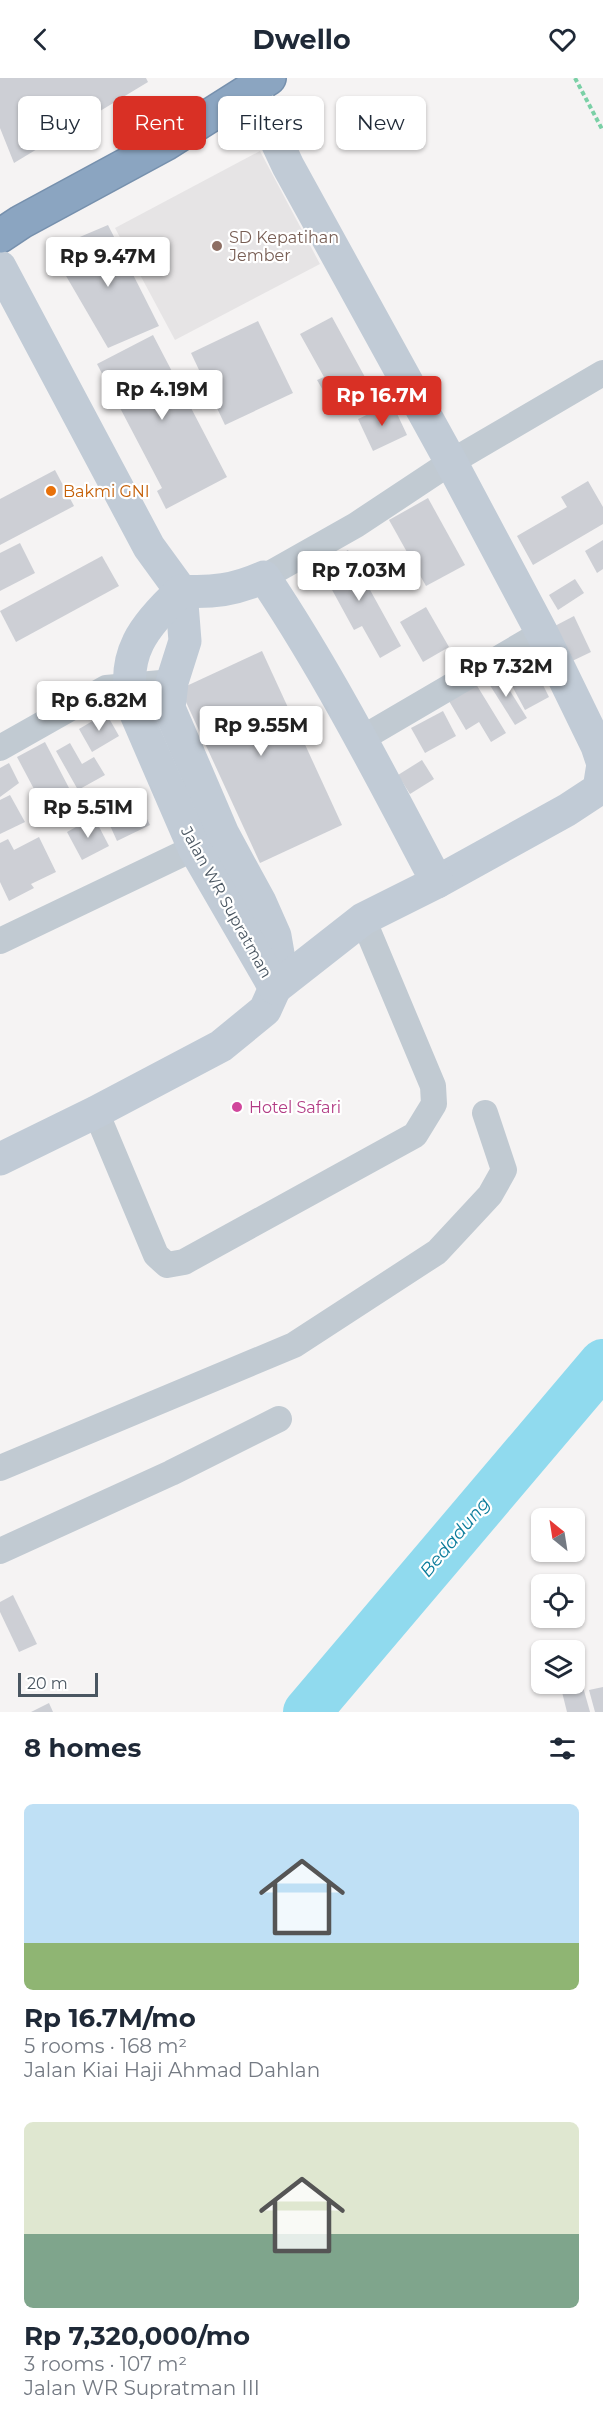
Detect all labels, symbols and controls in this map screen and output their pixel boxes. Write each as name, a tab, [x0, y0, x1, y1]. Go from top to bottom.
icon: back	[24, 23, 57, 56]
text: Dwello	[252, 23, 351, 56]
icon: heart	[546, 23, 579, 56]
chip: Buy	[18, 96, 101, 150]
chip: Rent	[113, 96, 206, 150]
chip: Filters	[218, 96, 324, 150]
chip: New	[336, 96, 426, 150]
place label: SD Kepatihan Jember	[228, 228, 339, 265]
pin: Rp 9.47M	[46, 237, 170, 288]
marker: SD Kepatihan Jember	[210, 239, 224, 253]
text: Rp 9.47M	[60, 244, 156, 268]
pin: Rp 4.19M	[100, 370, 224, 421]
pin: Rp 16.7M	[320, 376, 444, 427]
text: Rp 4.19M	[116, 377, 208, 401]
text: Rp 16.7M	[336, 383, 428, 407]
place label: Bakmi GNI	[63, 482, 150, 501]
marker: Bakmi GNI	[44, 484, 58, 498]
pin: Rp 7.03M	[297, 551, 421, 602]
text: Rp 7.03M	[312, 558, 406, 582]
pin: Rp 7.32M	[444, 647, 568, 698]
text: Rp 7.32M	[459, 654, 553, 678]
pin: Rp 6.82M	[37, 681, 161, 732]
text: Rp 6.82M	[51, 688, 147, 712]
pin: Rp 9.55M	[199, 706, 323, 757]
text: Rp 9.55M	[214, 713, 308, 737]
pin: Rp 5.51M	[26, 788, 150, 839]
text: Rp 5.51M	[43, 795, 133, 819]
street label: Jalan WR Supratman	[177, 822, 276, 981]
place label: Hotel Safari	[249, 1098, 341, 1117]
marker: Hotel Safari	[230, 1100, 244, 1114]
water label: Bedadung	[415, 1493, 495, 1581]
north arrow	[531, 1508, 585, 1562]
map controls	[531, 1508, 585, 1694]
button: locate	[531, 1574, 585, 1628]
button: layers	[531, 1640, 585, 1694]
scale bar	[18, 1670, 98, 1698]
text: 20 m	[27, 1674, 68, 1693]
text: 8 homes	[24, 1732, 141, 1764]
icon: filters	[546, 1732, 579, 1765]
icon: home	[248, 1843, 356, 1951]
text: Rp 16.7M/mo	[24, 2002, 196, 2034]
text: 5 rooms · 168 m²	[24, 2034, 187, 2058]
text: Jalan Kiai Haji Ahmad Dahlan	[24, 2058, 320, 2082]
icon: home	[248, 2161, 356, 2269]
text: Rp 7,320,000/mo	[24, 2320, 250, 2352]
text: 3 rooms · 107 m²	[24, 2352, 187, 2376]
text: Jalan WR Supratman III	[24, 2376, 260, 2400]

